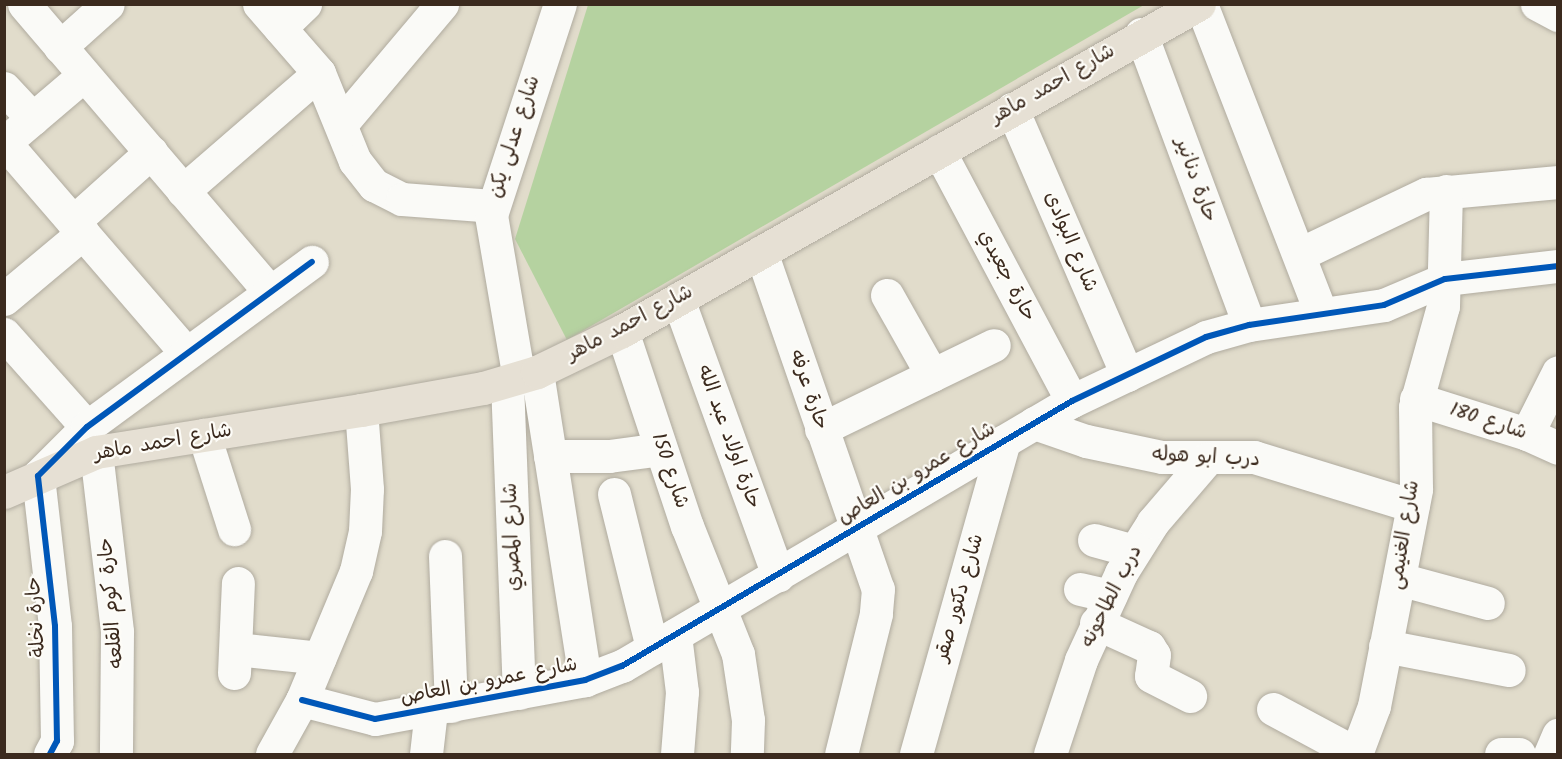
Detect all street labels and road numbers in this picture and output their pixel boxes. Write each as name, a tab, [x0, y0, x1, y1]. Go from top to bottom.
street label: شارع احمد ماهر	[987, 40, 1119, 130]
street label: شارع عدلى يكن	[484, 73, 546, 201]
street label: حارة دنانير	[1169, 134, 1221, 226]
street label: شارع البوادى	[1038, 188, 1102, 296]
street label: حارة جعيدي	[972, 226, 1040, 326]
street label: شارع احمد ماهر	[563, 281, 697, 367]
street label: حارة عرفه	[783, 347, 833, 433]
street label: حارة اولاد عبد الله	[691, 362, 765, 512]
street label: شارع 180	[1446, 398, 1530, 446]
street label: شارع عمرو بن العاص	[834, 417, 1000, 531]
street label: شارع احمد ماهر	[92, 419, 234, 467]
street label: شارع 150	[645, 430, 693, 512]
street label: درب ابو هوله	[1151, 443, 1261, 473]
street label: شارع الغنيمى	[1385, 479, 1425, 591]
street label: شارع المصري	[499, 482, 527, 592]
street label: شارع دكتور صقر	[930, 531, 990, 665]
street label: حارة كوم القلعه	[94, 537, 130, 669]
street label: درب الطاحونه	[1076, 542, 1148, 652]
street label: حارة نخلة	[22, 576, 52, 658]
street label: شارع عمرو بن العاص	[398, 653, 580, 711]

